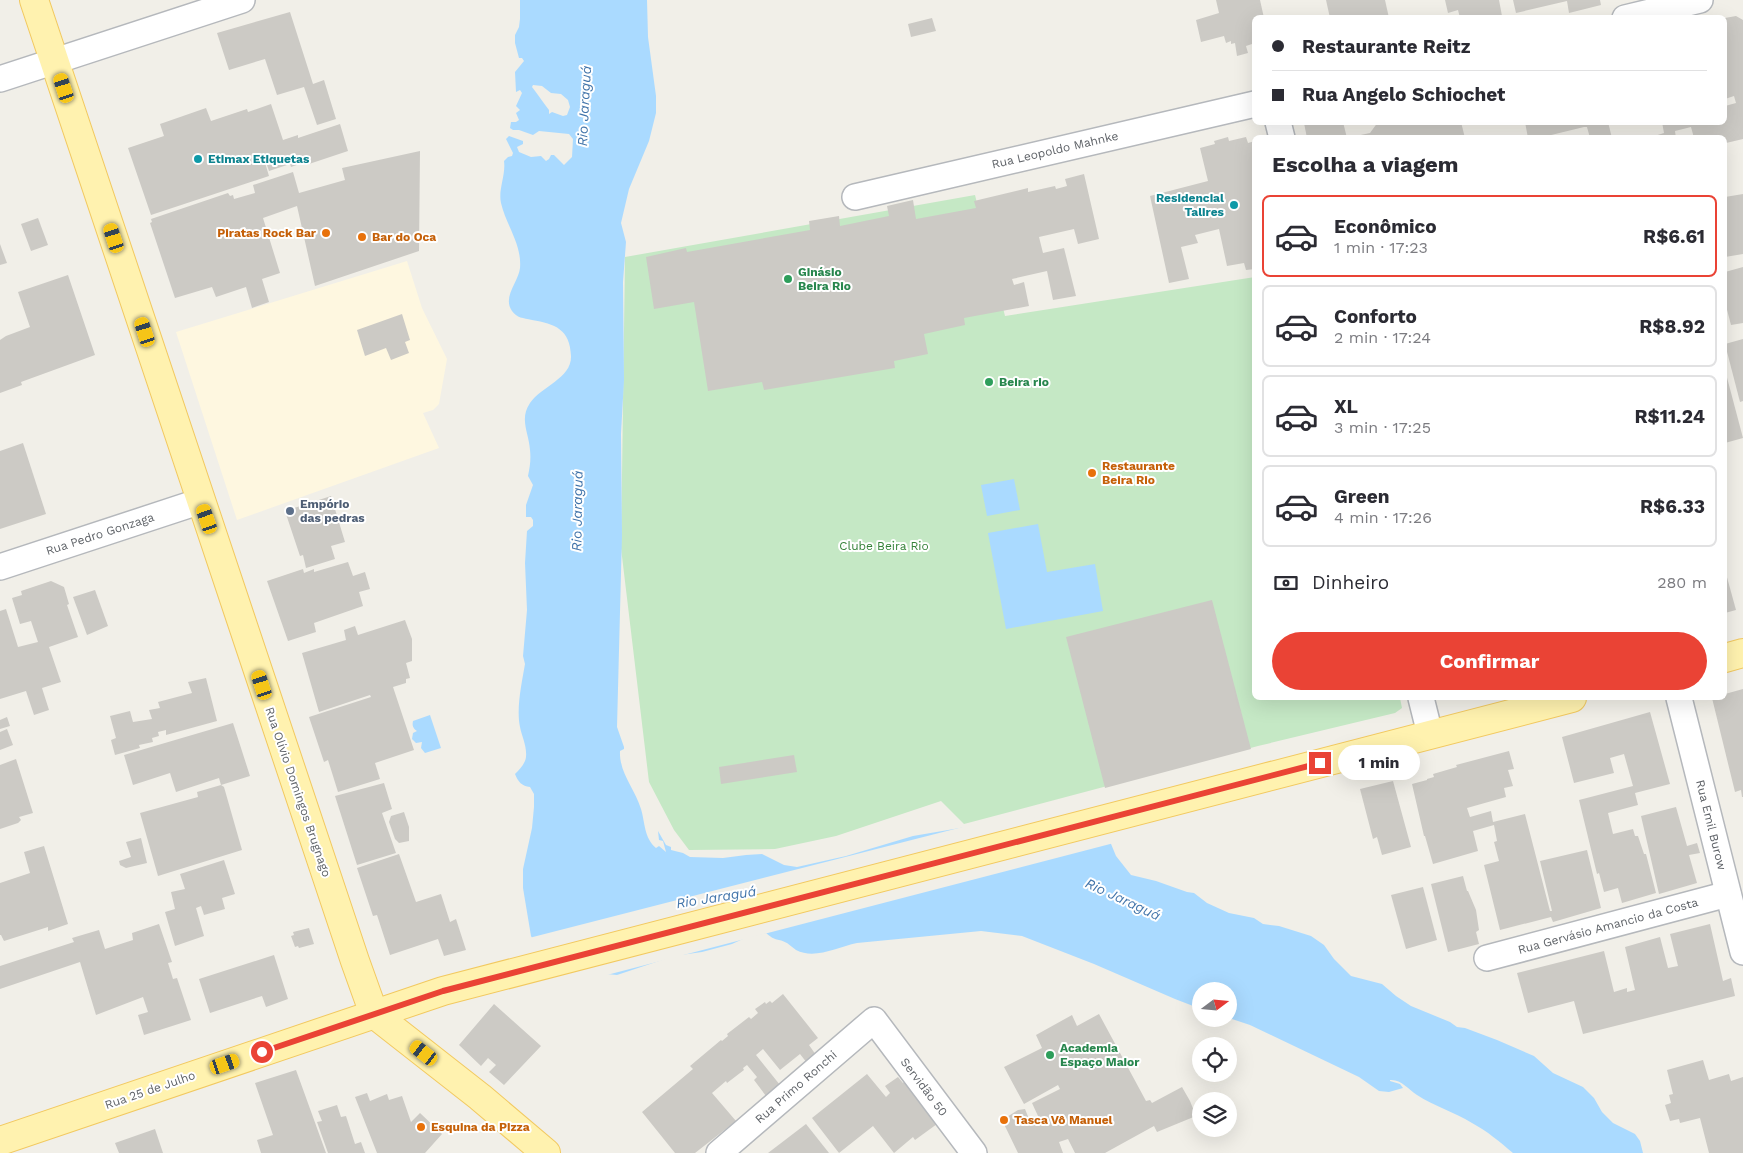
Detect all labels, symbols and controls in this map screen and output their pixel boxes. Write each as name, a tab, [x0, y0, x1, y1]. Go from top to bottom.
text: Restaurante Reitz	[1302, 35, 1470, 58]
water label: Rio Jaraguá	[574, 65, 594, 147]
car	[52, 71, 75, 105]
text: Rua Angelo Schiochet	[1302, 83, 1505, 106]
street label: Rua Leopoldo Mahnke	[990, 129, 1120, 171]
place label: Etimax Etiquetas	[208, 152, 310, 166]
text: Escolha a viagem	[1272, 152, 1459, 177]
marker: Etimax Etiquetas	[192, 153, 204, 165]
place label: Residencial Talires	[1156, 191, 1225, 219]
marker: Residencial Talires	[1228, 199, 1240, 211]
icon: car	[1274, 214, 1319, 259]
text: Econômico	[1334, 215, 1437, 238]
car	[102, 221, 125, 255]
text: R$6.61	[1643, 225, 1705, 248]
place label: Piratas Rock Bar	[217, 226, 317, 240]
marker: Piratas Rock Bar	[320, 227, 332, 239]
place label: Bar do Oca	[372, 230, 436, 244]
marker: Bar do Oca	[356, 231, 368, 243]
text: 1 min · 17:23	[1334, 238, 1428, 257]
place label: Ginásio Beira Rio	[798, 265, 851, 293]
marker: Ginásio Beira Rio	[782, 273, 794, 285]
icon: car	[1274, 304, 1319, 349]
text: Conforto	[1334, 305, 1417, 328]
car	[133, 315, 156, 349]
text: R$8.92	[1639, 315, 1705, 338]
text: 2 min · 17:24	[1334, 328, 1431, 347]
place label: Beira rio	[999, 375, 1049, 389]
marker: Beira rio	[983, 376, 995, 388]
icon: car	[1274, 394, 1319, 439]
text: XL	[1334, 395, 1358, 418]
text: R$11.24	[1634, 405, 1705, 428]
text: 3 min · 17:25	[1334, 418, 1431, 437]
place label: Restaurante Beira Rio	[1102, 459, 1175, 487]
marker: Restaurante Beira Rio	[1086, 467, 1098, 479]
water label: Rio Jaraguá	[568, 470, 586, 552]
icon: car	[1274, 484, 1319, 529]
text: Green	[1334, 485, 1390, 508]
text: R$6.33	[1640, 495, 1705, 518]
place label: Empório das pedras	[300, 497, 365, 525]
car	[195, 502, 218, 536]
marker: Empório das pedras	[284, 505, 296, 517]
text: 4 min · 17:26	[1334, 508, 1432, 527]
street label: Rua Pedro Gonzaga	[44, 510, 156, 558]
park label: Clube Beira Rio	[839, 539, 929, 553]
icon: cash	[1272, 569, 1300, 597]
text: Dinheiro	[1312, 571, 1389, 594]
text: 280 m	[1657, 573, 1707, 592]
button: Confirmar	[1272, 632, 1707, 690]
car	[250, 668, 273, 702]
street label: Rua Olívio Domingos Brugnago	[262, 705, 334, 879]
callout: 1 min	[1338, 746, 1420, 780]
route end	[1309, 752, 1331, 774]
text: 1 min	[1358, 753, 1400, 772]
street label: Rua Emil Burow	[1693, 778, 1729, 872]
water label: Rio Jaraguá	[1083, 875, 1163, 923]
water label: Rio Jaraguá	[675, 883, 758, 911]
street label: Rua Gervásio Amancio da Costa	[1516, 895, 1700, 957]
north arrow	[1192, 982, 1238, 1028]
map controls	[1192, 982, 1237, 1137]
button: locate	[1192, 1037, 1237, 1082]
car	[407, 1038, 440, 1068]
route start	[251, 1041, 273, 1063]
place label: Academia Espaço Maior	[1060, 1041, 1140, 1069]
street label: Rua Primo Ronchi	[752, 1048, 840, 1126]
marker: Academia Espaço Maior	[1044, 1049, 1056, 1061]
car	[208, 1052, 241, 1076]
street label: Servidão 50	[898, 1055, 950, 1119]
street label: Rua 25 de Julho	[103, 1068, 197, 1112]
button: layers	[1192, 1092, 1237, 1137]
place label: Tasca Vô Manuel	[1014, 1113, 1113, 1127]
marker: Tasca Vô Manuel	[998, 1114, 1010, 1126]
place label: Esquina da Pizza	[431, 1120, 530, 1134]
marker: Esquina da Pizza	[415, 1121, 427, 1133]

